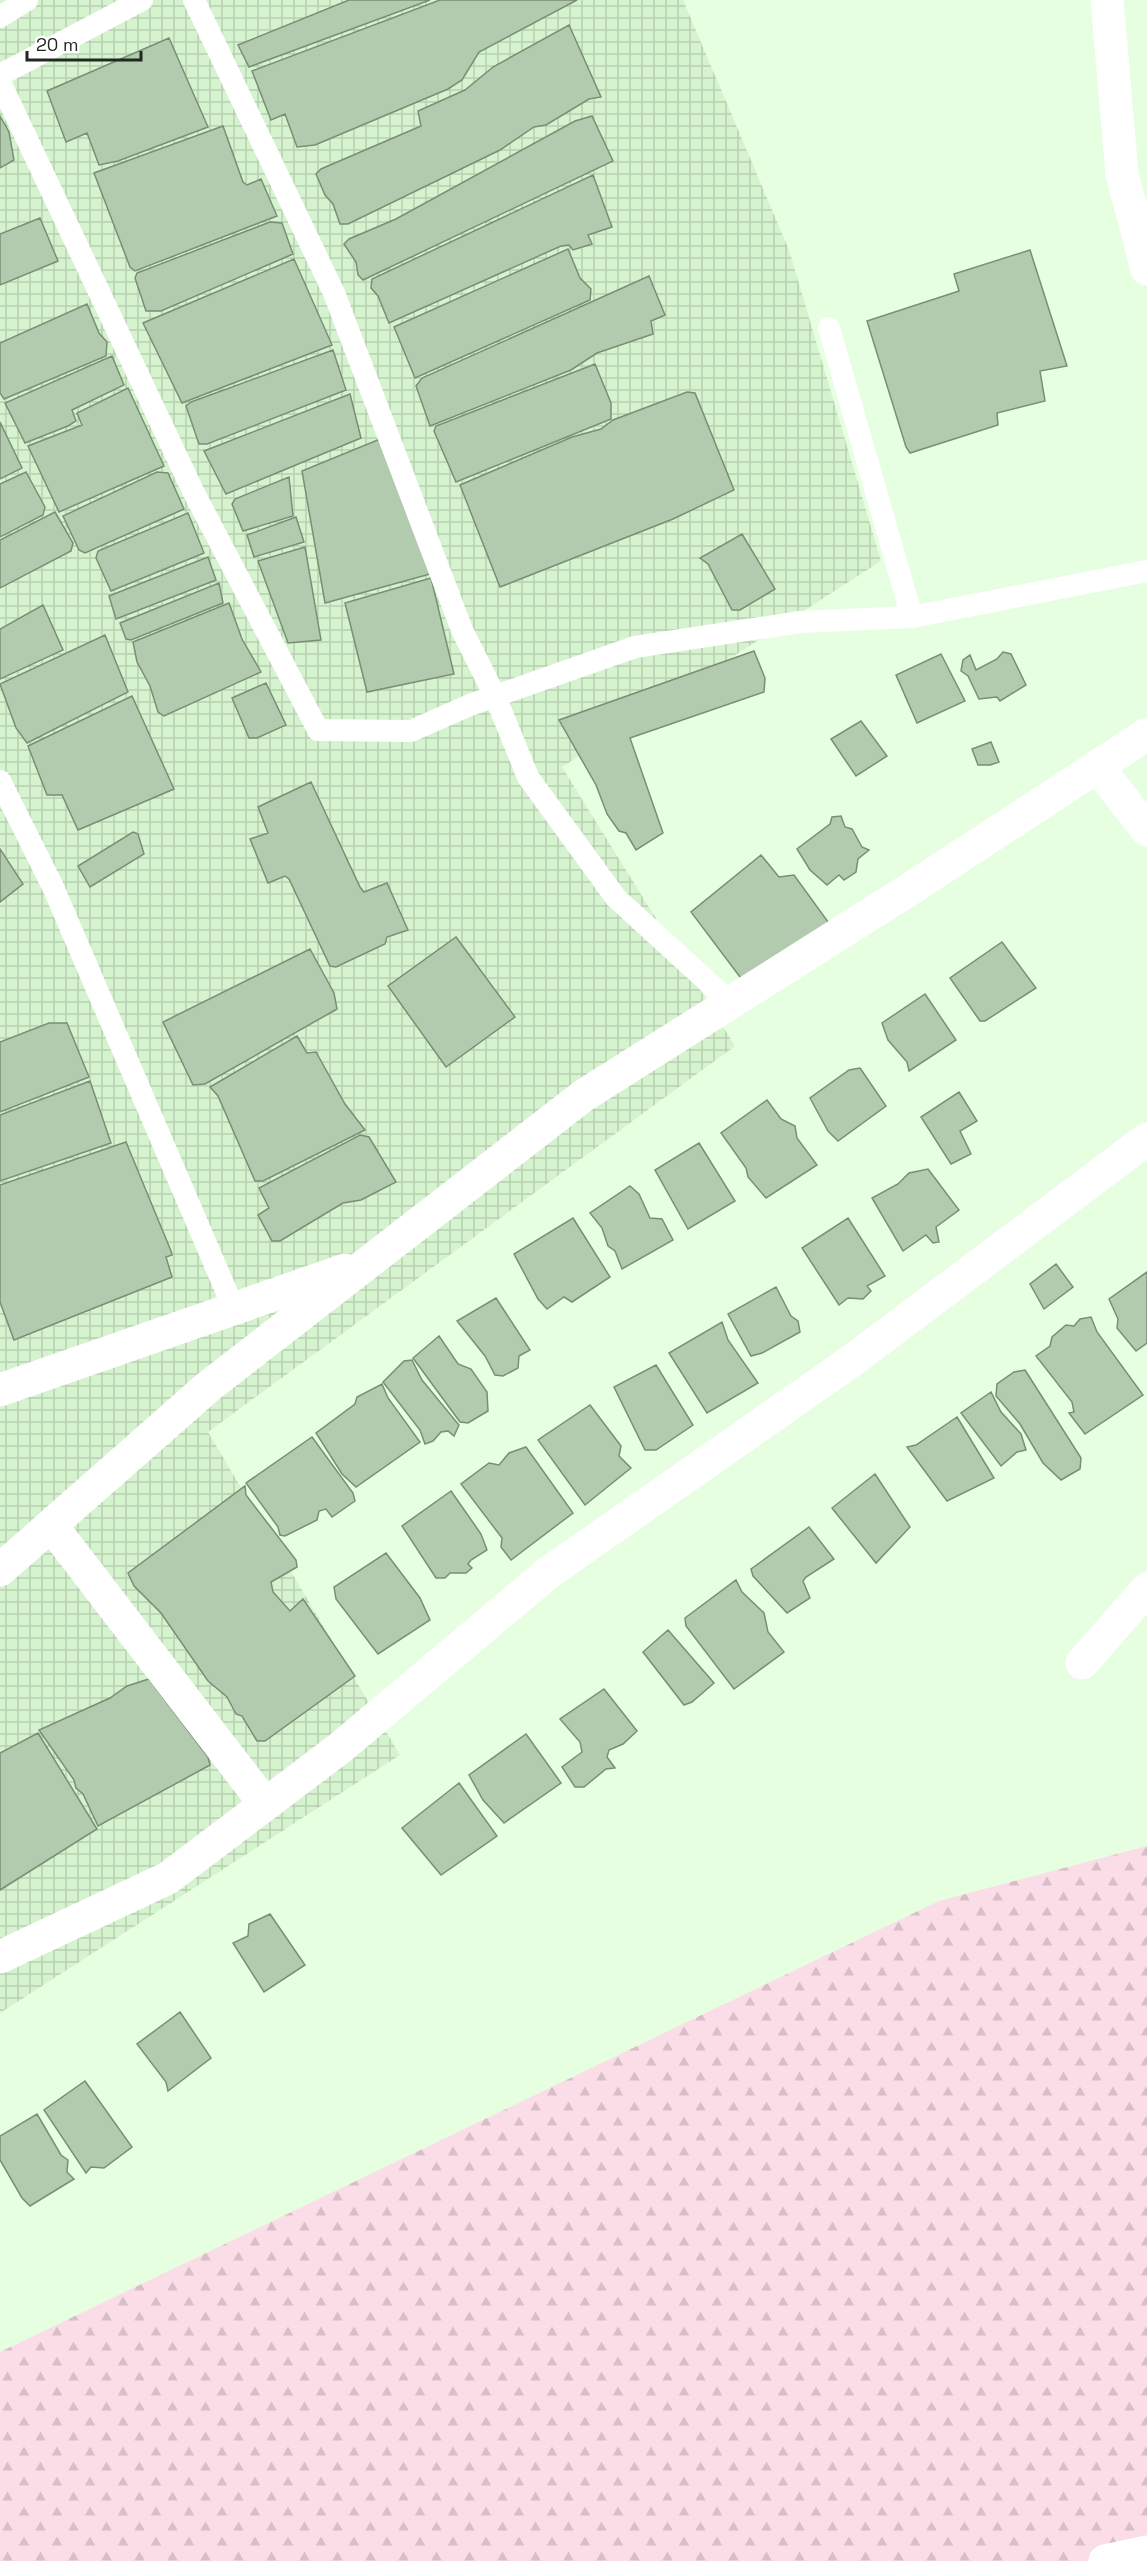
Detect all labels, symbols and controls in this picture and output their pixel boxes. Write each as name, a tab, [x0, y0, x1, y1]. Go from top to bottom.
scale bar	[27, 24, 141, 62]
text: 20 m	[36, 33, 79, 56]

